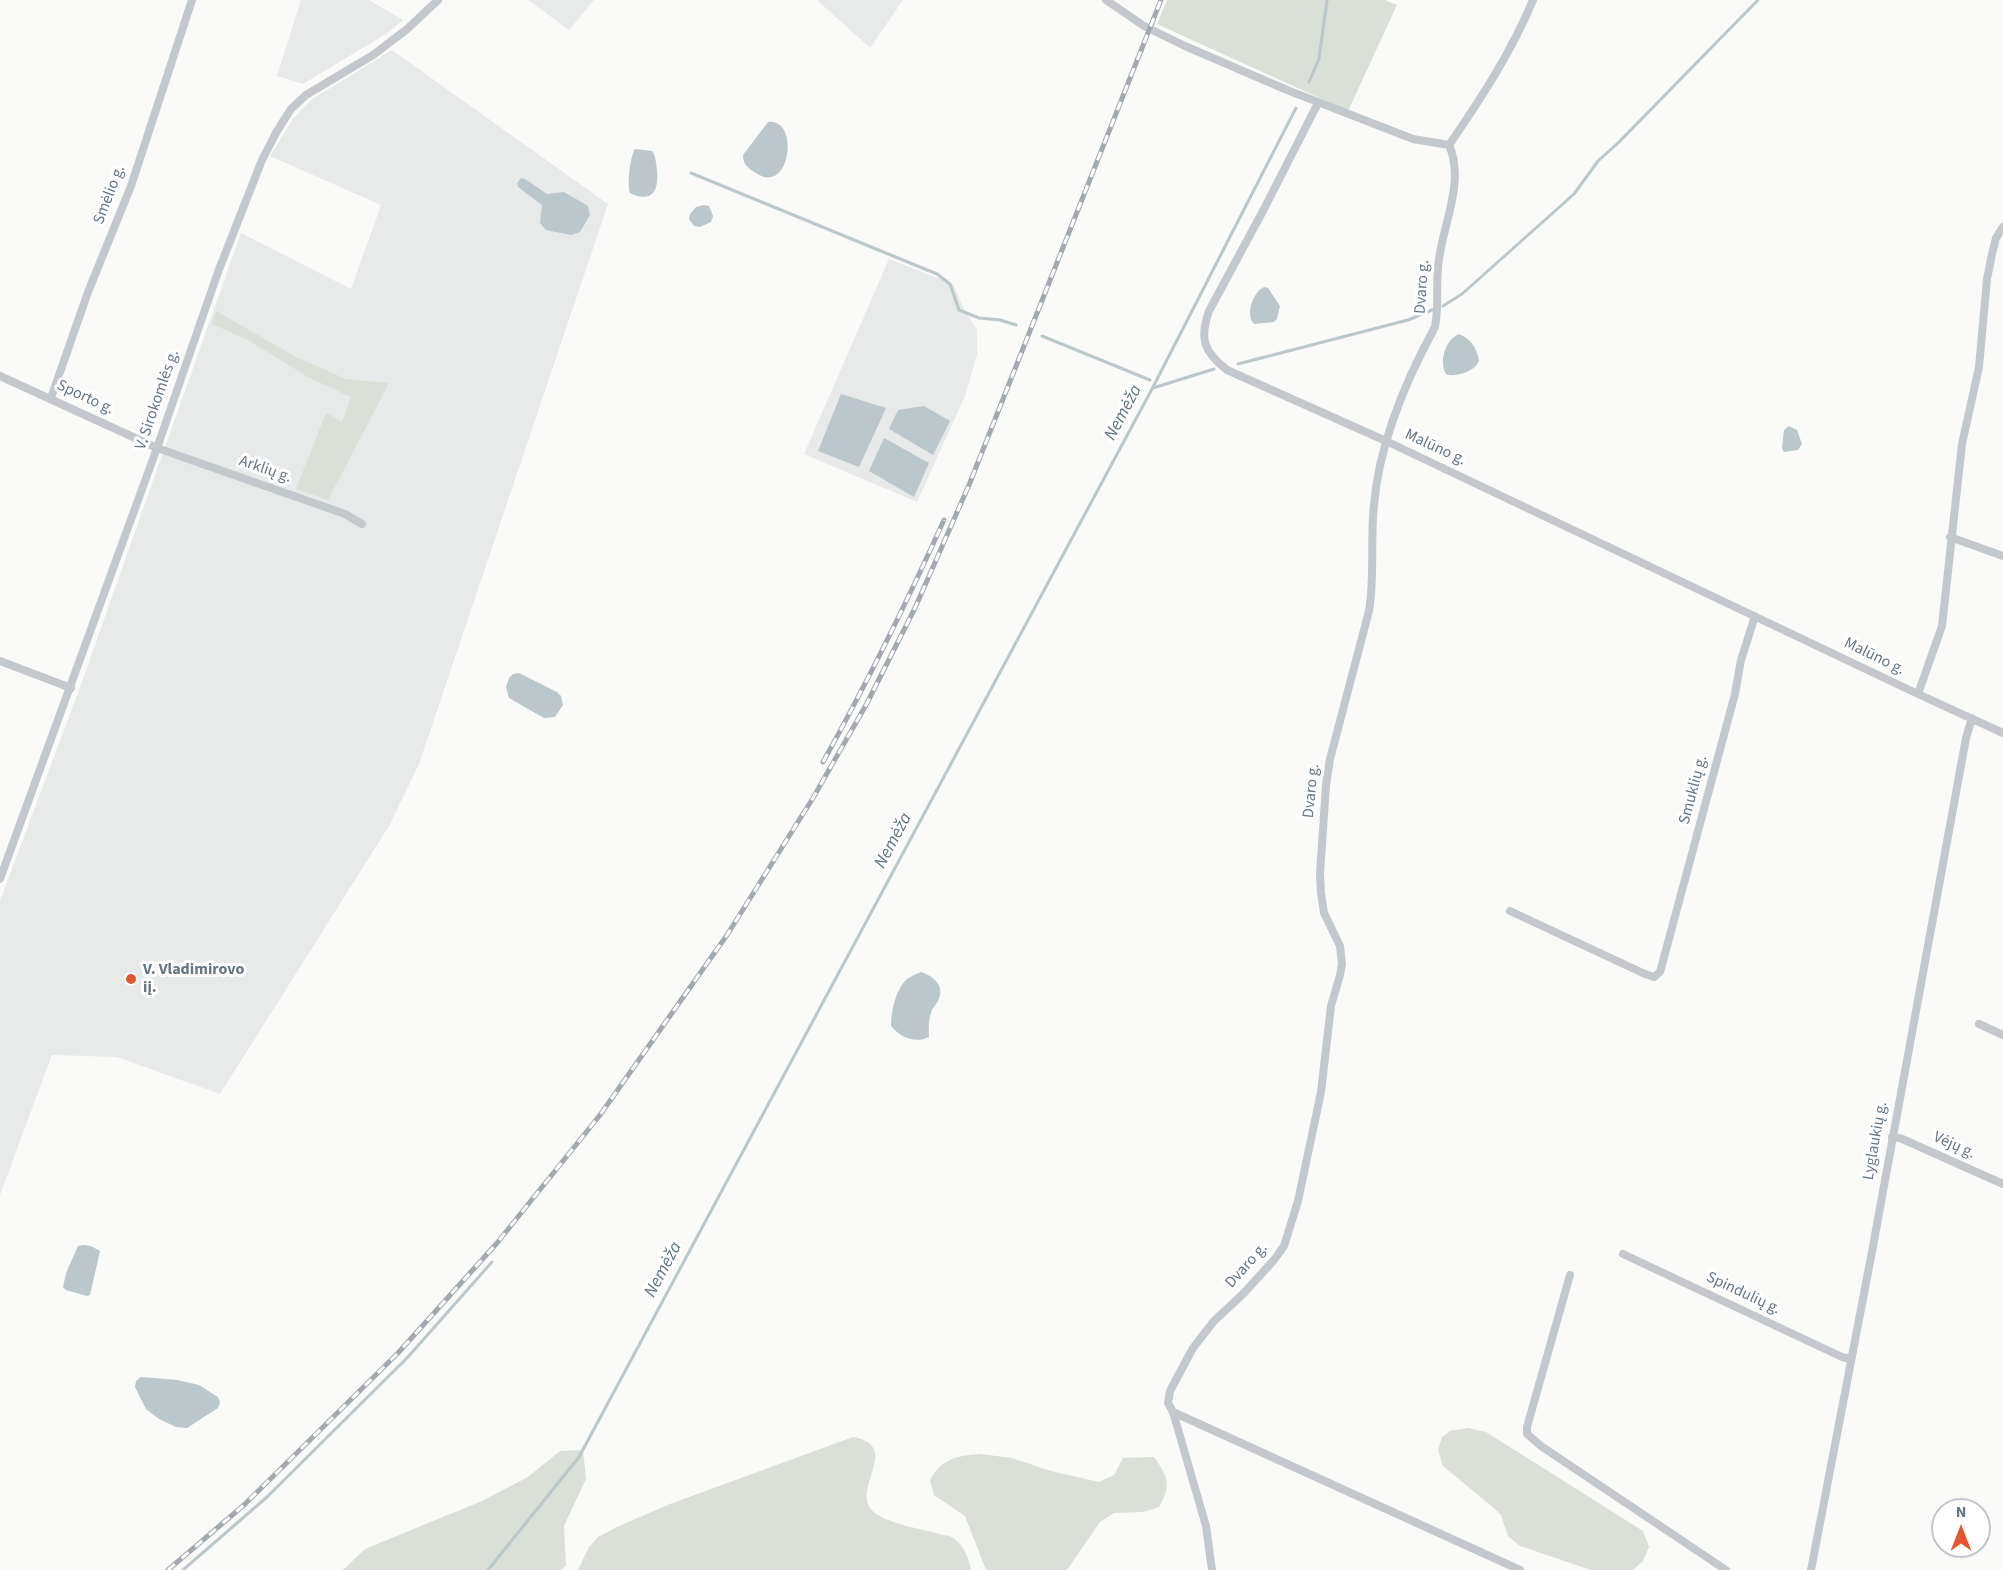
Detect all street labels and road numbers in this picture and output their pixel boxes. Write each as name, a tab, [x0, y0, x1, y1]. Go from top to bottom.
street label: Smėlio g.	[90, 163, 130, 227]
street label: Dvaro g.	[1412, 259, 1434, 315]
street label: V. Sirokomlės g.	[132, 347, 184, 453]
street label: Sporto g.	[53, 376, 117, 420]
street label: Malūno g.	[1401, 426, 1469, 470]
street label: Arklių g.	[236, 452, 294, 488]
street label: Malūno g.	[1841, 634, 1907, 680]
street label: Smuklių g.	[1676, 754, 1712, 826]
street label: Dvaro g.	[1300, 763, 1324, 819]
street label: Lyglaukių g.	[1860, 1100, 1892, 1182]
street label: Vėjų g.	[1930, 1128, 1978, 1164]
street label: Dvaro g.	[1222, 1239, 1272, 1293]
street label: Spindulių g.	[1703, 1268, 1783, 1320]

